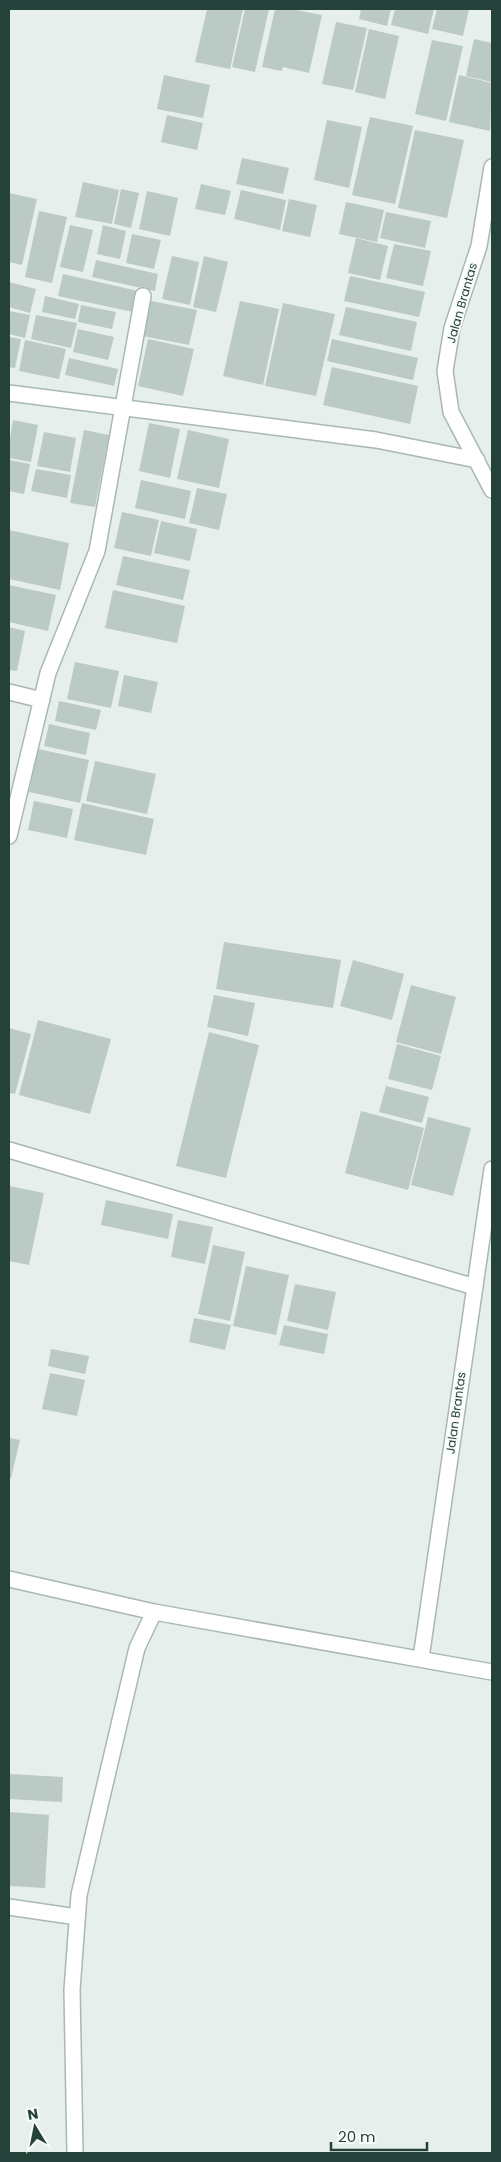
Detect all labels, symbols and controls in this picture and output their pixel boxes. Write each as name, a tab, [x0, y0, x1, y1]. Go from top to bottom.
street label: Jalan Brantas	[442, 261, 481, 345]
street label: Jalan Brantas	[441, 1371, 470, 1455]
north arrow	[10, 2102, 60, 2152]
text: N	[26, 2103, 40, 2125]
scale bar	[331, 2120, 427, 2152]
text: 20 m	[338, 2126, 376, 2147]

